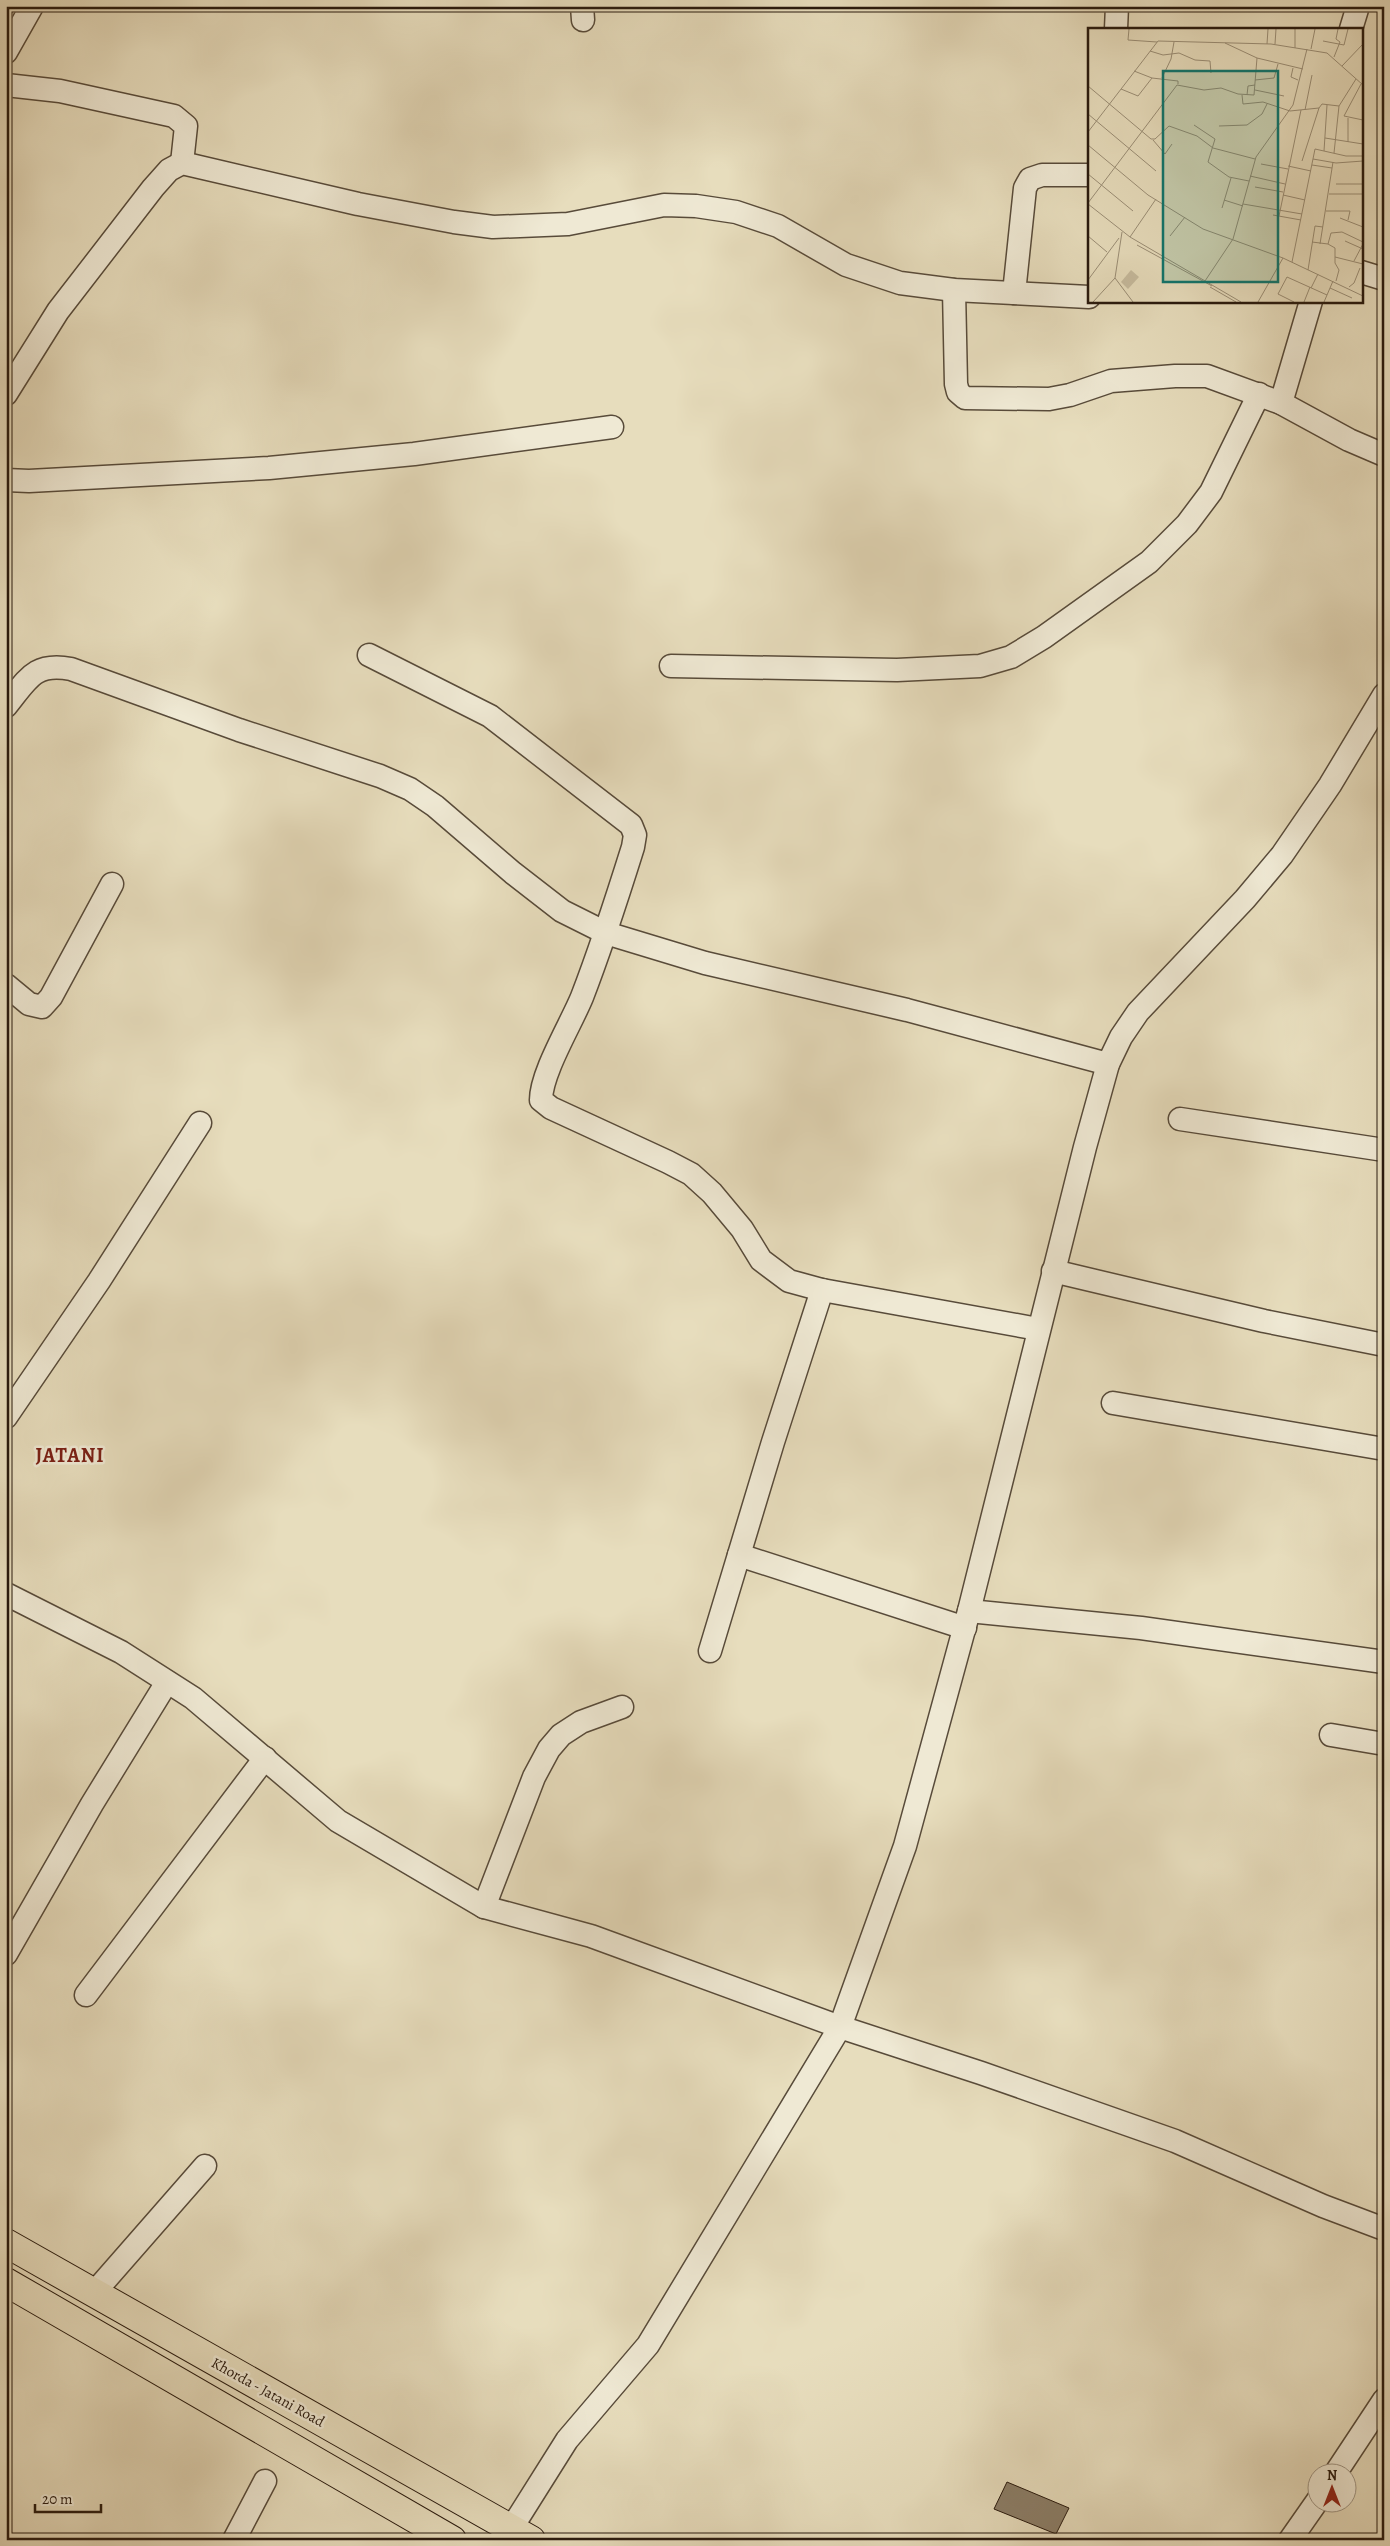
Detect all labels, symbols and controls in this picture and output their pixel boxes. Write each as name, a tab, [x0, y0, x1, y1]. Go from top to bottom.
inset map	[1088, 28, 1362, 302]
district label: JATANI	[35, 1442, 105, 1469]
street label: Khorda - Jatani Road	[208, 2353, 329, 2432]
north arrow	[1308, 2464, 1358, 2514]
text: N	[1327, 2466, 1337, 2485]
scale bar	[35, 2481, 101, 2513]
text: 20 m	[42, 2489, 73, 2509]

